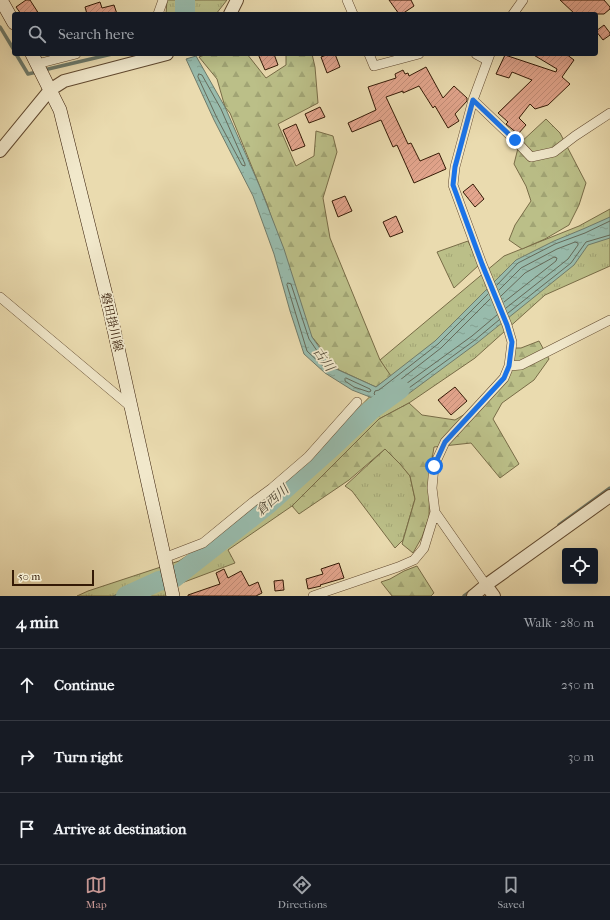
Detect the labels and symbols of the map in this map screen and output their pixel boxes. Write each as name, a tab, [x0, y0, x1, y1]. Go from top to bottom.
route end	[506, 131, 524, 149]
street label: 磐田掛川線	[98, 291, 126, 353]
water label: 古川	[310, 344, 339, 376]
route start	[425, 457, 443, 475]
water label: 倉西川	[252, 480, 293, 518]
scale bar	[12, 568, 94, 587]

